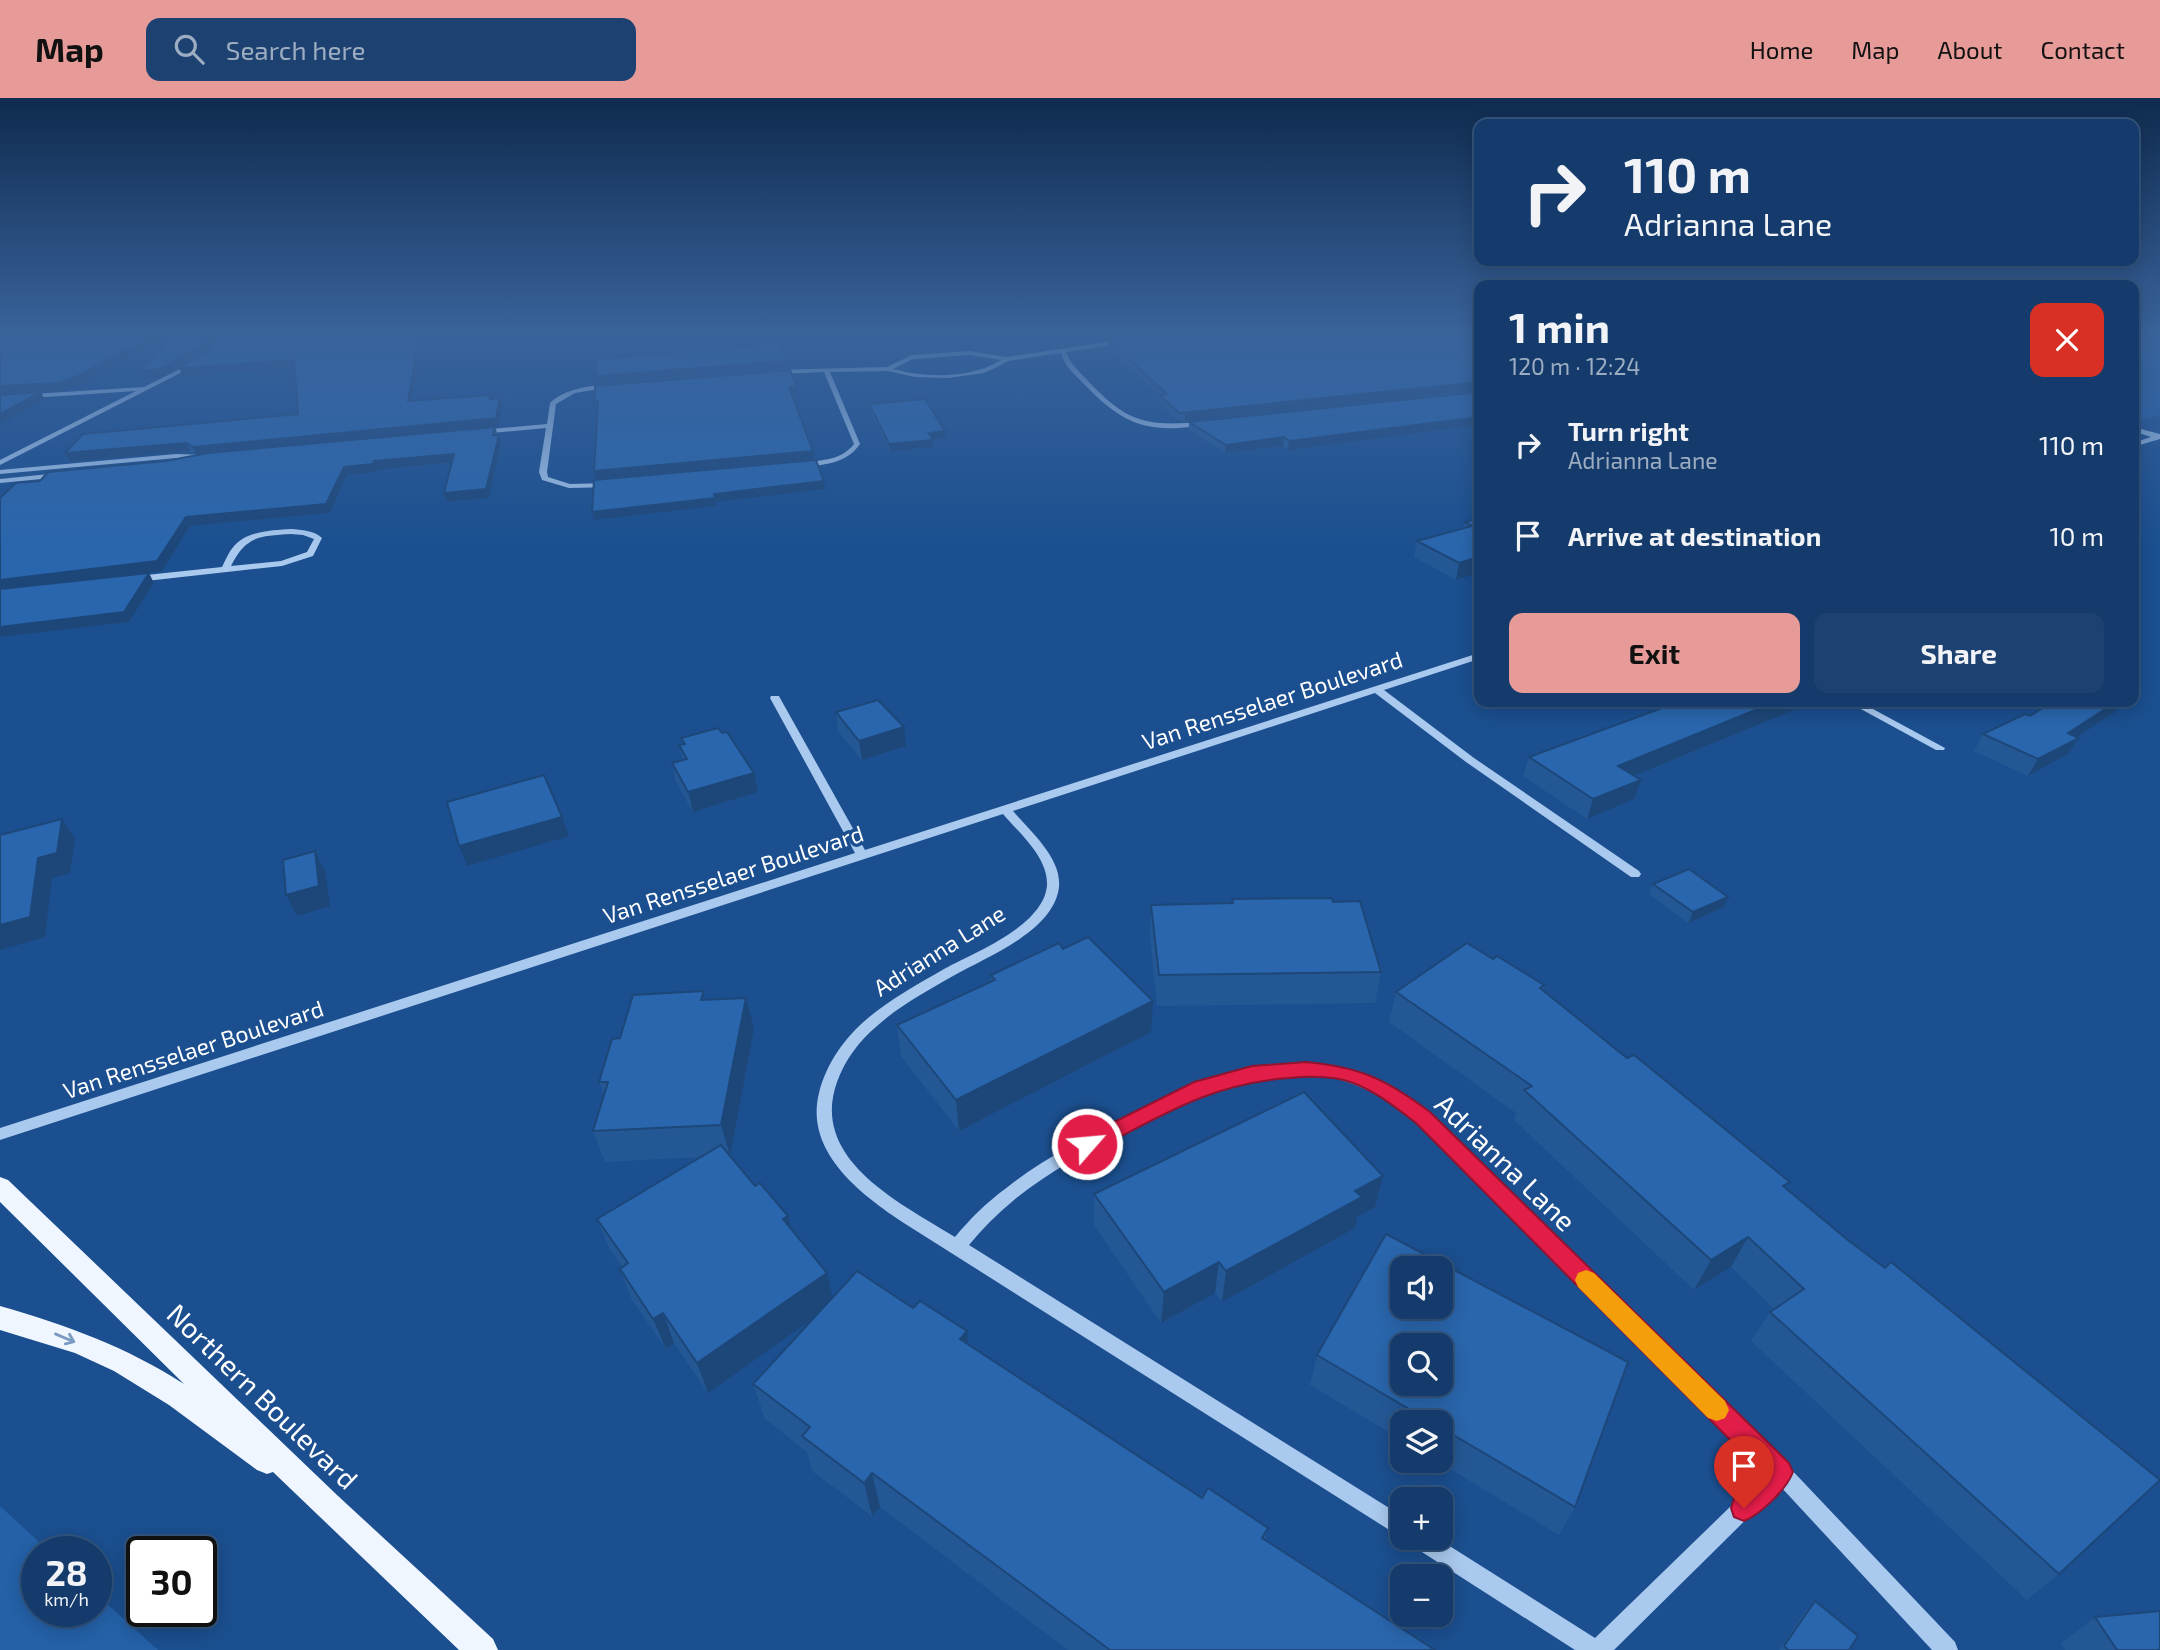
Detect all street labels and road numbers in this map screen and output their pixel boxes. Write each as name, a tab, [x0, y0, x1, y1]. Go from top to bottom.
street label: Van Rensselaer Boulevard	[1138, 645, 1406, 755]
street label: Van Rensselaer Boulevard	[599, 819, 867, 929]
street label: Adrianna Lane	[868, 898, 1010, 1002]
street label: Van Rensselaer Boulevard	[59, 994, 327, 1104]
street label: Adrianna Lane	[1429, 1086, 1583, 1238]
street label: Northern Boulevard	[160, 1296, 366, 1496]

